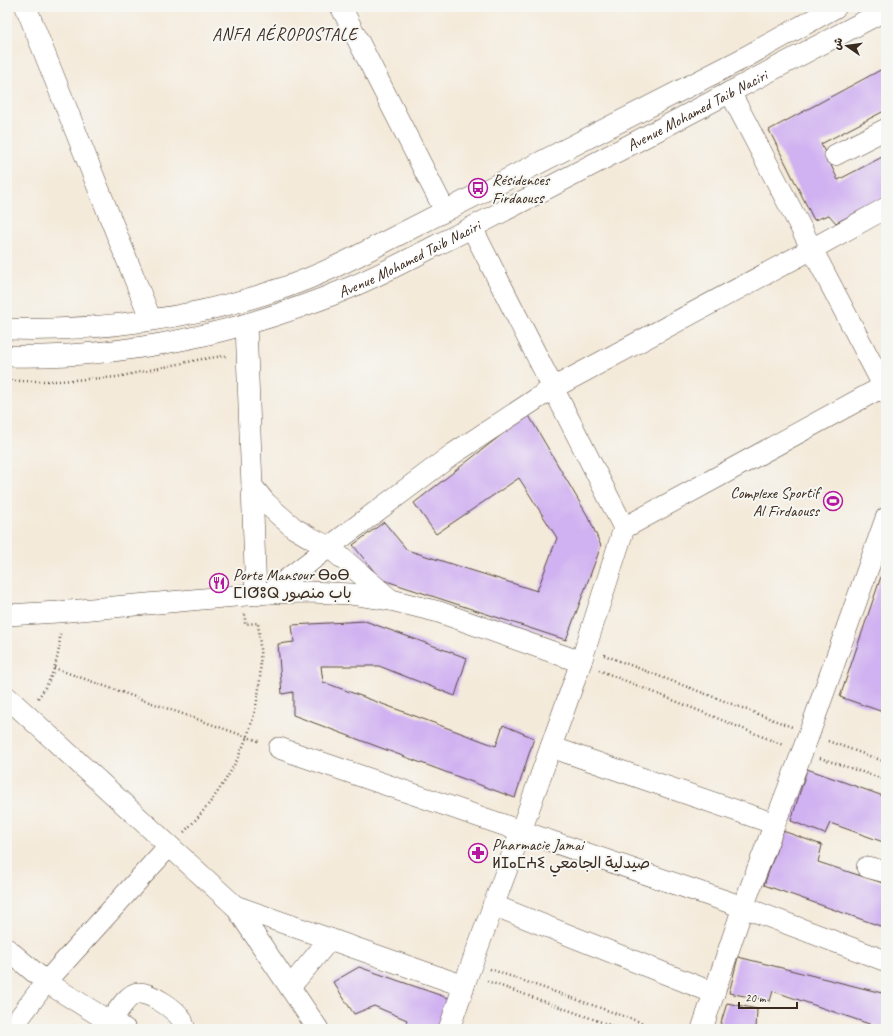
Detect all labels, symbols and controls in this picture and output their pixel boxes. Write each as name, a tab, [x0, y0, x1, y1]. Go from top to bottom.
district label: ANFA AÉROPOSTALE	[212, 23, 359, 45]
north arrow	[827, 26, 867, 66]
text: ش	[829, 36, 845, 51]
street label: Avenue Mohamed Taib Naciri	[624, 65, 773, 156]
place label: Résidences Firdaouss	[492, 170, 551, 208]
bus stop icon: Résidences Firdaouss	[467, 177, 489, 199]
street label: Avenue Mohamed Taib Naciri	[335, 215, 485, 302]
place label: Complexe Sportif Al Firdaouss	[730, 483, 822, 521]
sports icon: Complexe Sportif Al Firdaouss	[822, 490, 844, 512]
place label: Porte Mansour ⴱⴰⴱ ⵎⵏⵚⵓⵕ باب منصور	[233, 565, 352, 603]
restaurant icon: Porte Mansour ⴱⴰⴱ ⵎⵏⵚⵓⵕ باب منصور	[208, 572, 230, 594]
place label: Pharmacie Jamai ⵍⵊⴰⵎⵄⵉ صيدلية الجامعي	[492, 835, 650, 877]
pharmacy icon: Pharmacie Jamai ⵍⵊⴰⵎⵄⵉ صيدلية الجامعي	[467, 842, 489, 864]
scale bar	[739, 984, 797, 1010]
text: 20 m	[745, 990, 767, 1006]

